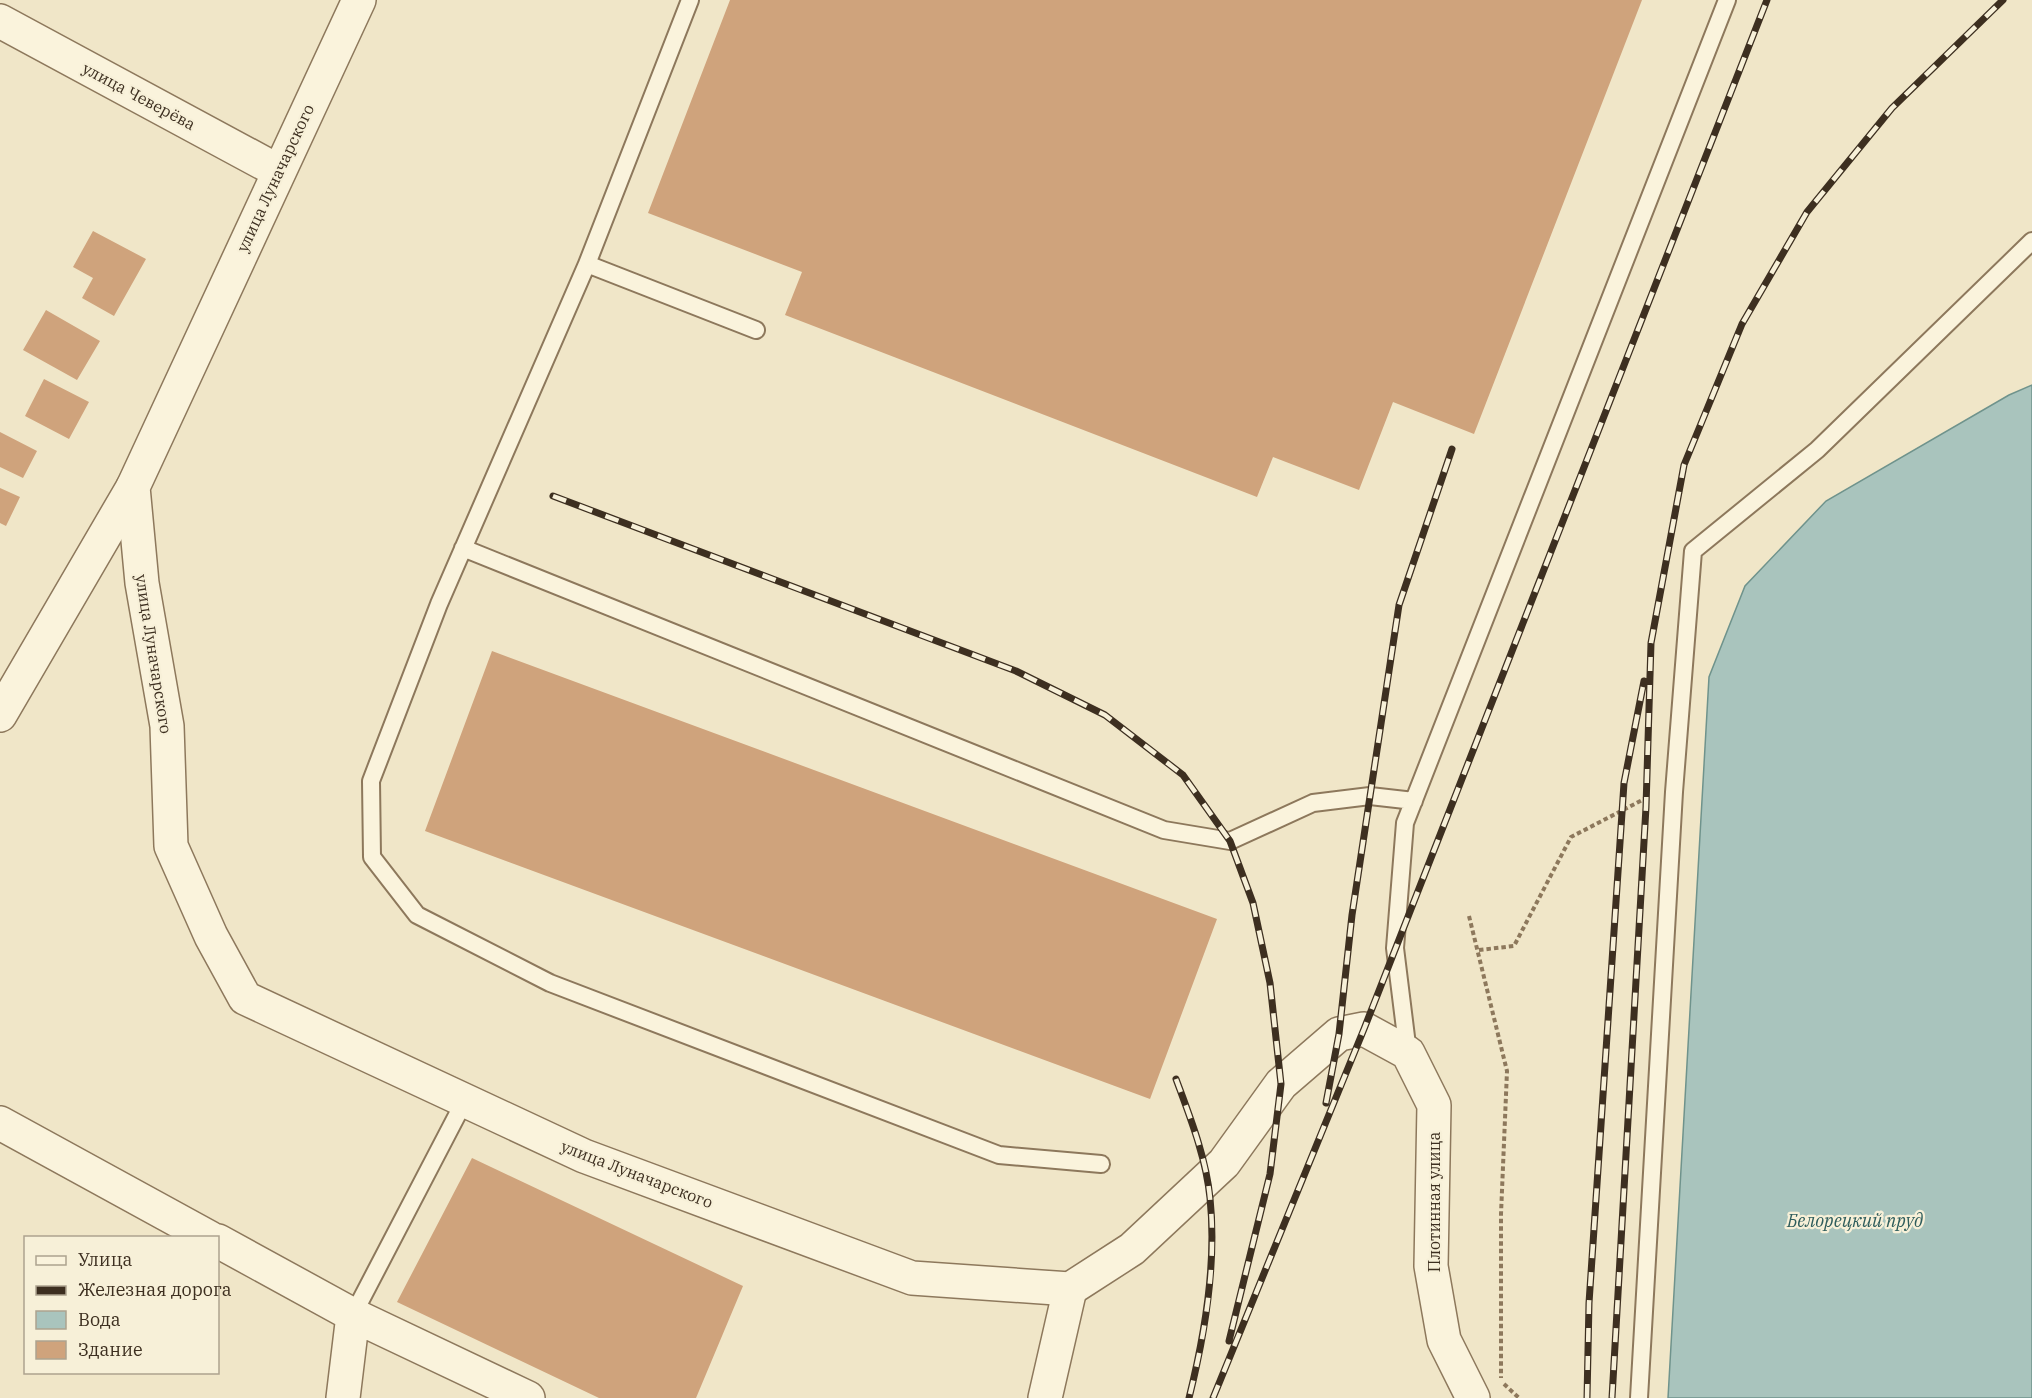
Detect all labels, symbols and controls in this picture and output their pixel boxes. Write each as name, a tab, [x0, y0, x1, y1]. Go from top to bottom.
street label: улица Чеверёва	[79, 58, 199, 134]
street label: улица Луначарского	[232, 101, 318, 255]
street label: улица Луначарского	[132, 573, 176, 735]
street label: Плотинная улица	[1424, 1132, 1444, 1272]
street label: улица Луначарского	[558, 1136, 716, 1212]
water label: Белорецкий пруд	[1786, 1209, 1923, 1232]
legend	[24, 1236, 219, 1374]
text: Улица	[78, 1248, 133, 1271]
text: Железная дорога	[78, 1278, 232, 1301]
text: Вода	[78, 1308, 121, 1331]
text: Здание	[78, 1338, 143, 1361]

